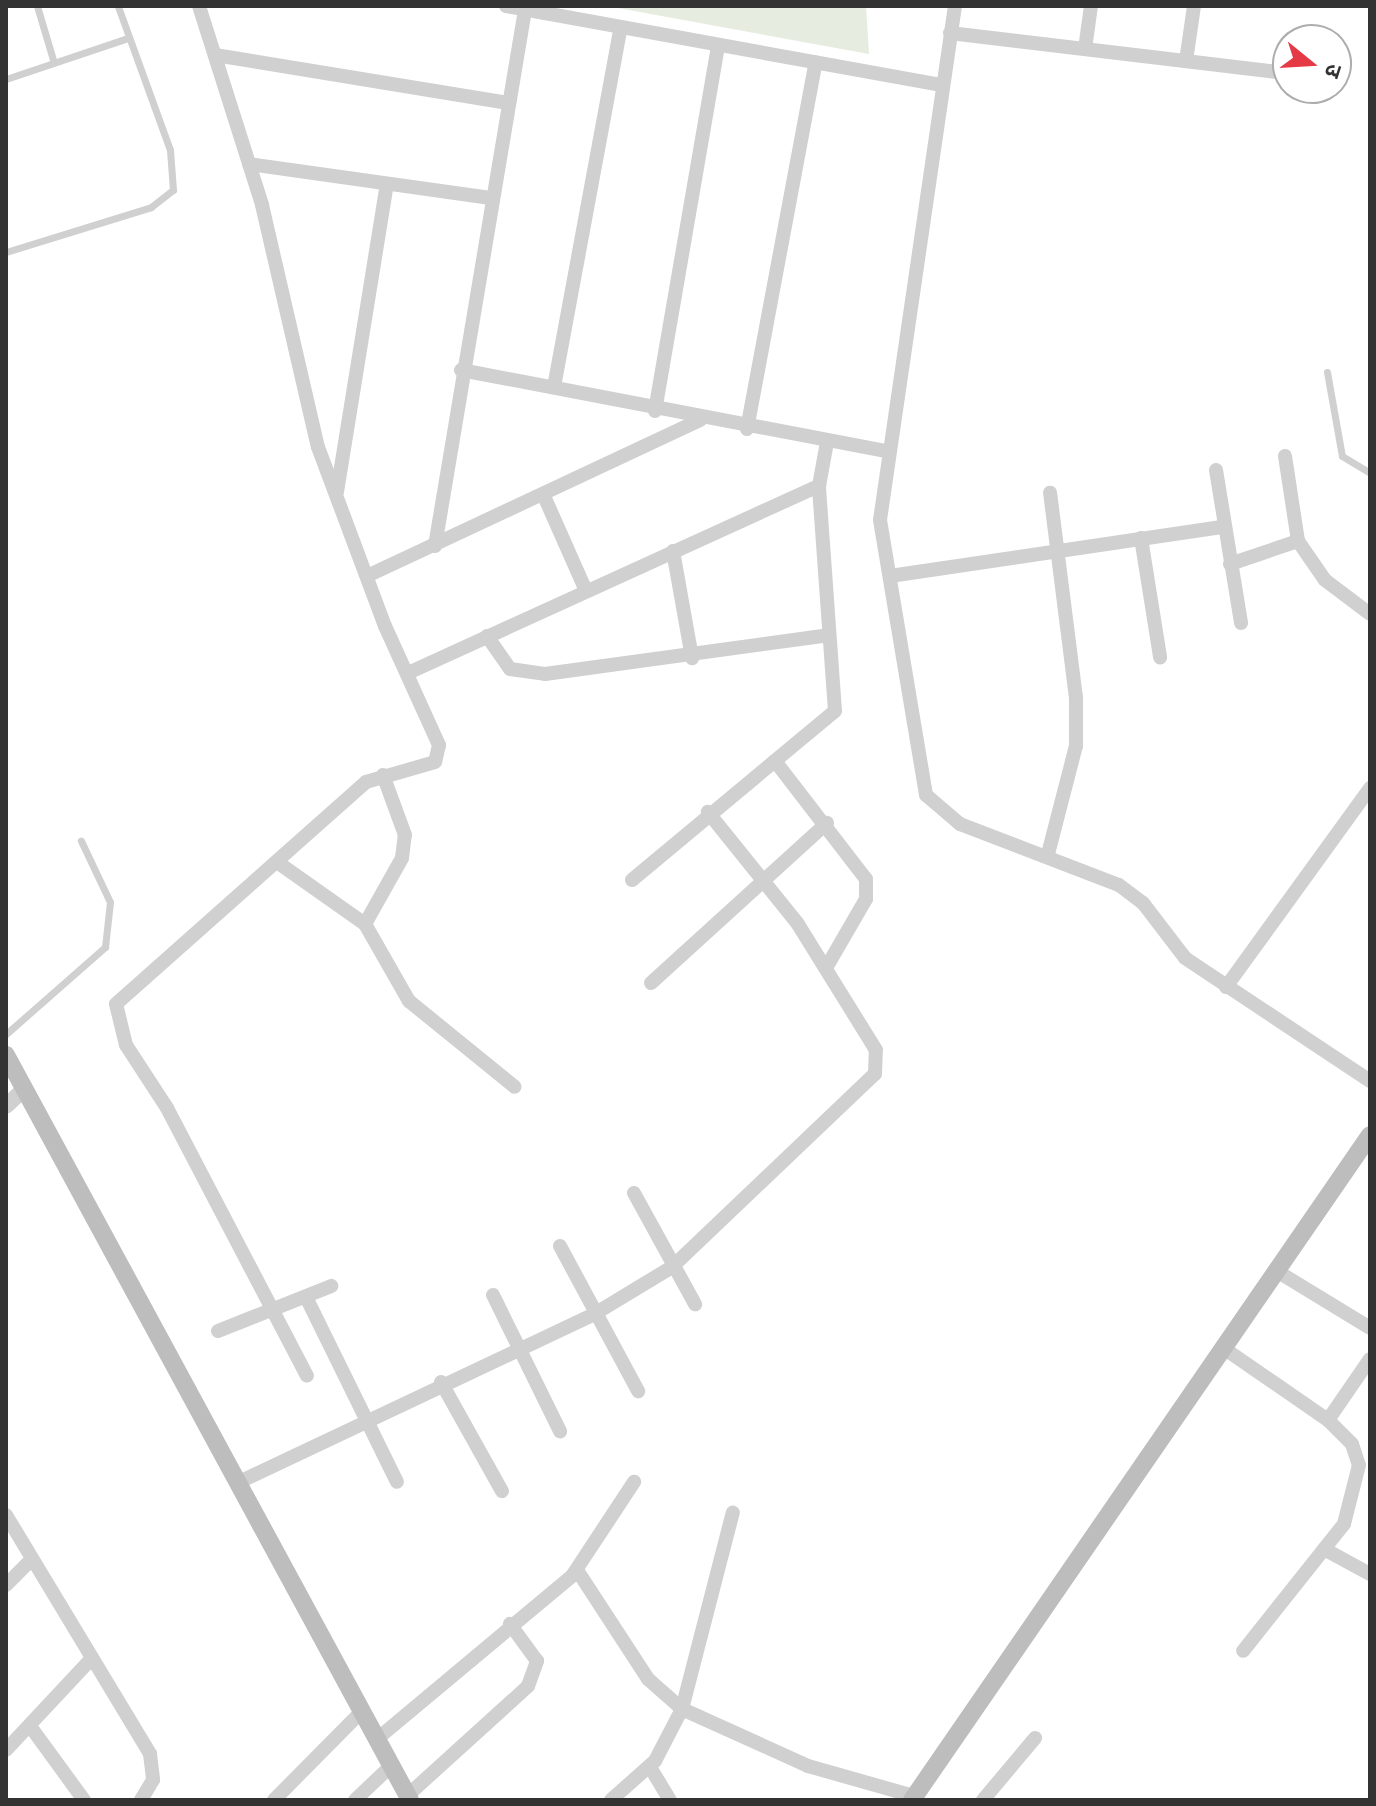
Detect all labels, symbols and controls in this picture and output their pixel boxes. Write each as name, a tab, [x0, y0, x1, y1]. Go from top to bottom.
north arrow	[1272, 24, 1352, 104]
text: उ	[1320, 61, 1347, 81]

